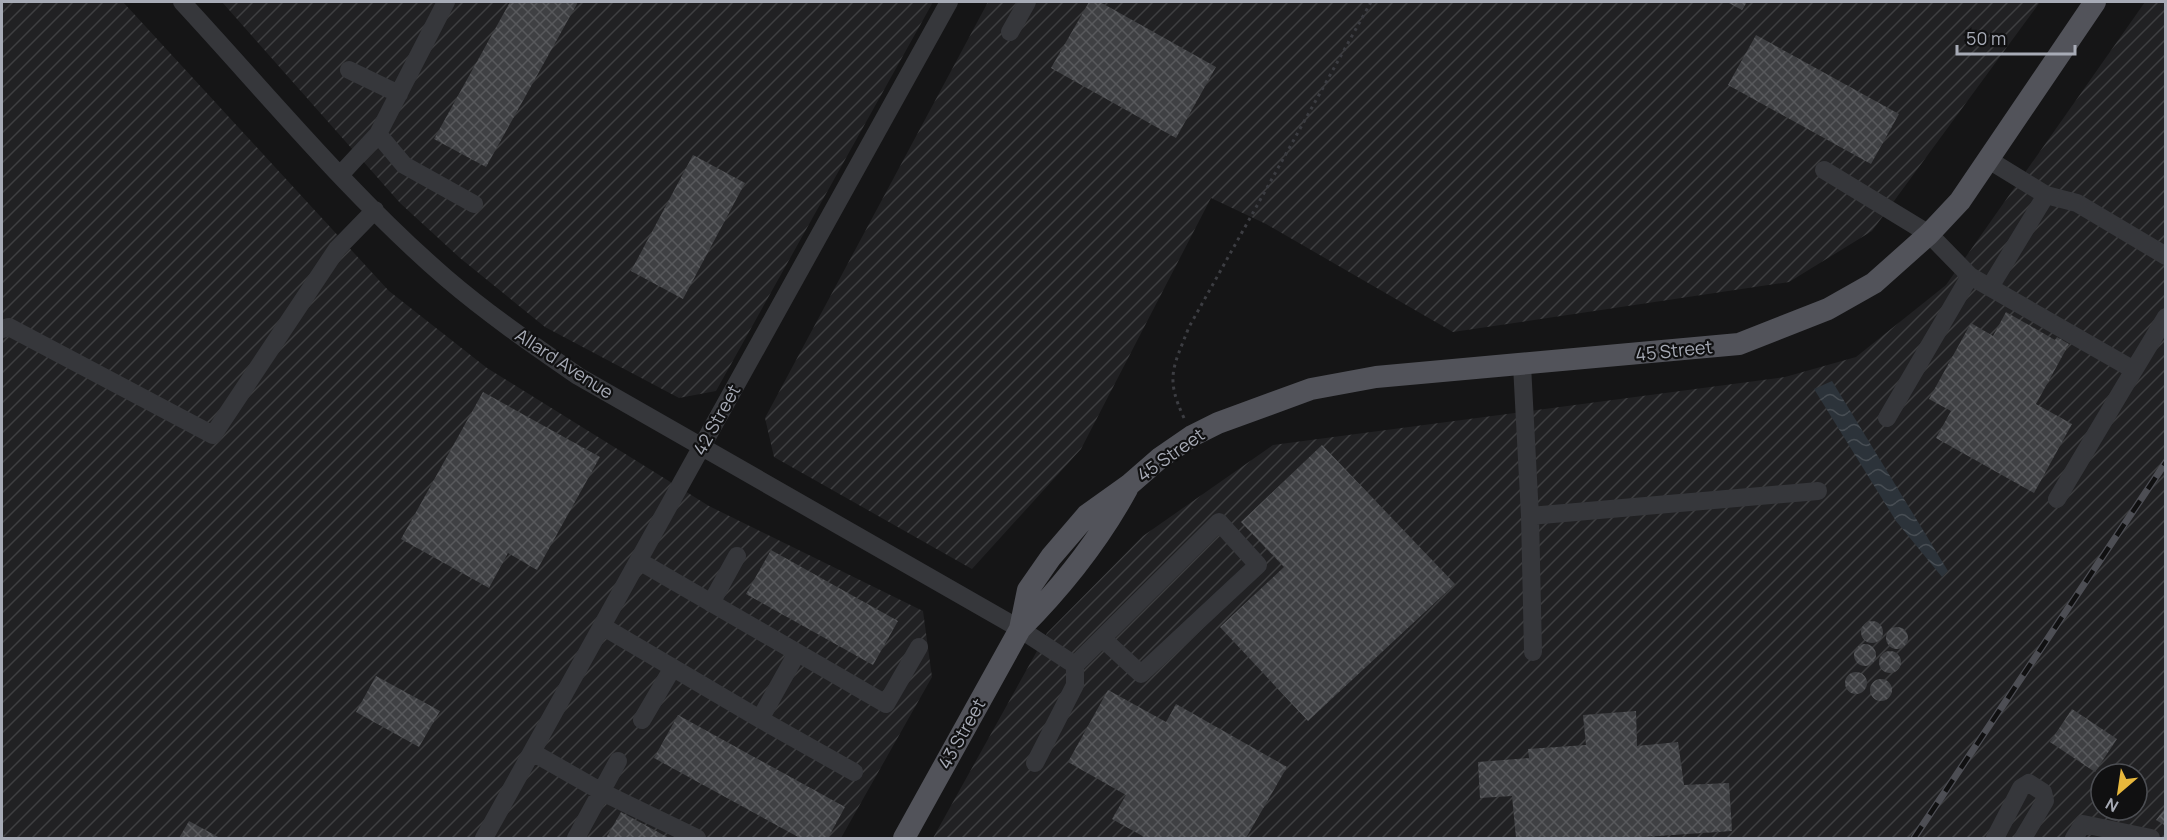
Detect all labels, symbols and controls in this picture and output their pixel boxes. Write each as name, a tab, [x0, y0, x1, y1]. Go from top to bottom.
scale bar	[1957, 18, 2076, 56]
text: 50 m	[1966, 26, 2006, 50]
street label: Allard Avenue	[511, 323, 618, 404]
street label: 45 Street	[1634, 334, 1714, 366]
street label: 42 Street	[687, 380, 745, 459]
street label: 45 Street	[1132, 422, 1209, 486]
street label: 43 Street	[932, 694, 990, 773]
north arrow	[2089, 762, 2149, 822]
text: N	[2101, 793, 2122, 818]

